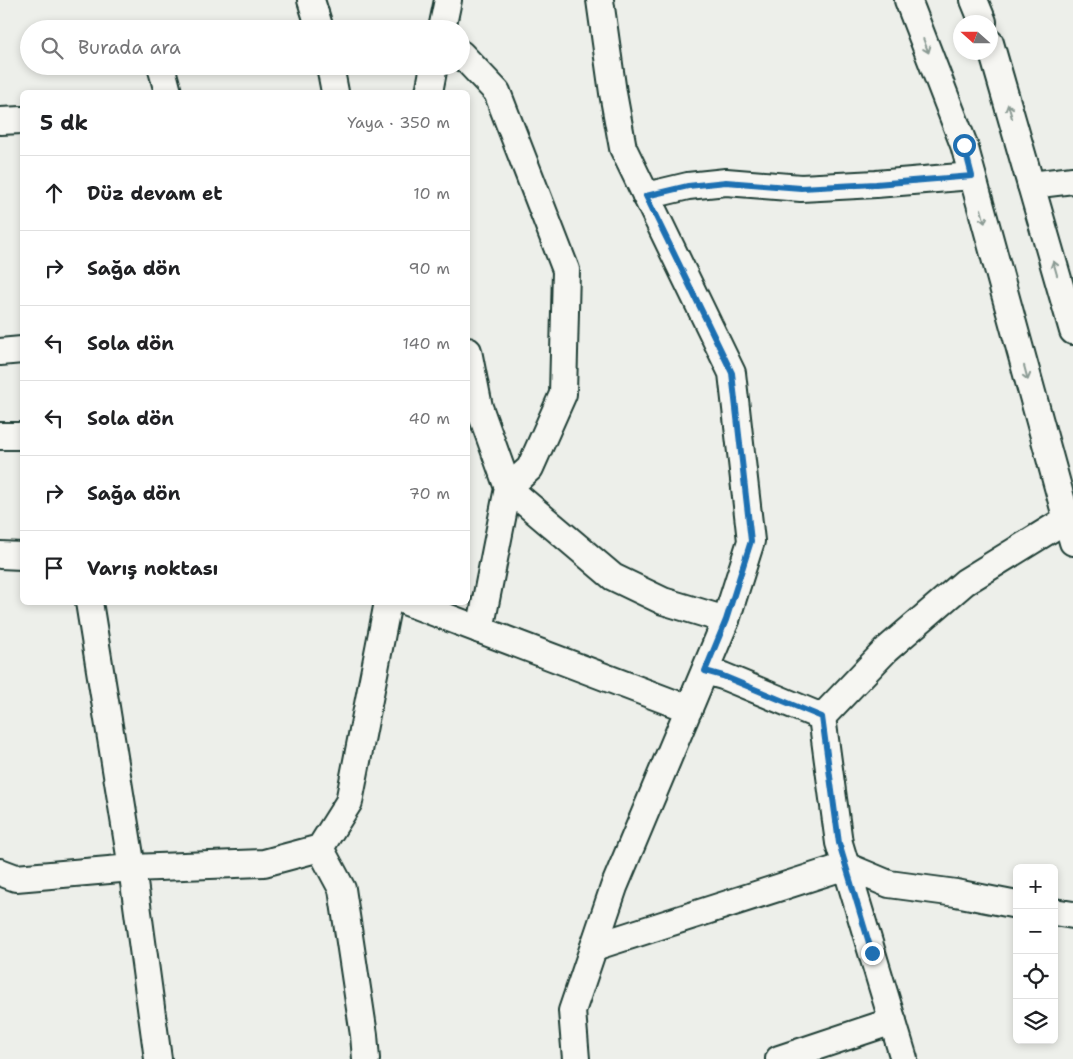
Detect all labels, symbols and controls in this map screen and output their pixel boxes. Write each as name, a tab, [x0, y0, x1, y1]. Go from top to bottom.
north arrow	[953, 15, 998, 60]
search box	[20, 20, 470, 75]
icon: search	[38, 34, 66, 62]
text: Burada ara	[78, 35, 181, 60]
one-way arrow	[922, 37, 931, 53]
one-way arrow	[1005, 104, 1015, 120]
text: 5 dk	[40, 109, 88, 137]
text: Yaya · 350 m	[347, 112, 450, 133]
route start	[953, 134, 976, 157]
icon: ahead	[40, 179, 68, 207]
text: Düz devam et	[87, 181, 223, 206]
text: 10 m	[413, 183, 450, 204]
one-way arrow	[979, 207, 989, 223]
icon: right	[40, 254, 68, 282]
text: Sağa dön	[87, 256, 180, 281]
text: 90 m	[409, 258, 450, 279]
one-way arrow	[1049, 260, 1059, 276]
icon: left	[40, 329, 68, 357]
text: Sola dön	[87, 331, 174, 356]
text: 140 m	[403, 333, 450, 354]
one-way arrow	[1022, 364, 1032, 380]
icon: left	[40, 404, 68, 432]
text: Sola dön	[87, 406, 174, 431]
text: 40 m	[408, 408, 450, 429]
icon: right	[40, 479, 68, 507]
text: Sağa dön	[87, 481, 180, 506]
text: 70 m	[409, 483, 450, 504]
icon: arrive	[40, 554, 68, 582]
text: Varış noktası	[87, 556, 218, 581]
map controls	[1013, 864, 1058, 1044]
button: +	[1013, 864, 1058, 909]
button: −	[1013, 909, 1058, 954]
route end	[861, 942, 884, 965]
button: locate	[1013, 954, 1058, 999]
button: layers	[1013, 999, 1058, 1044]

